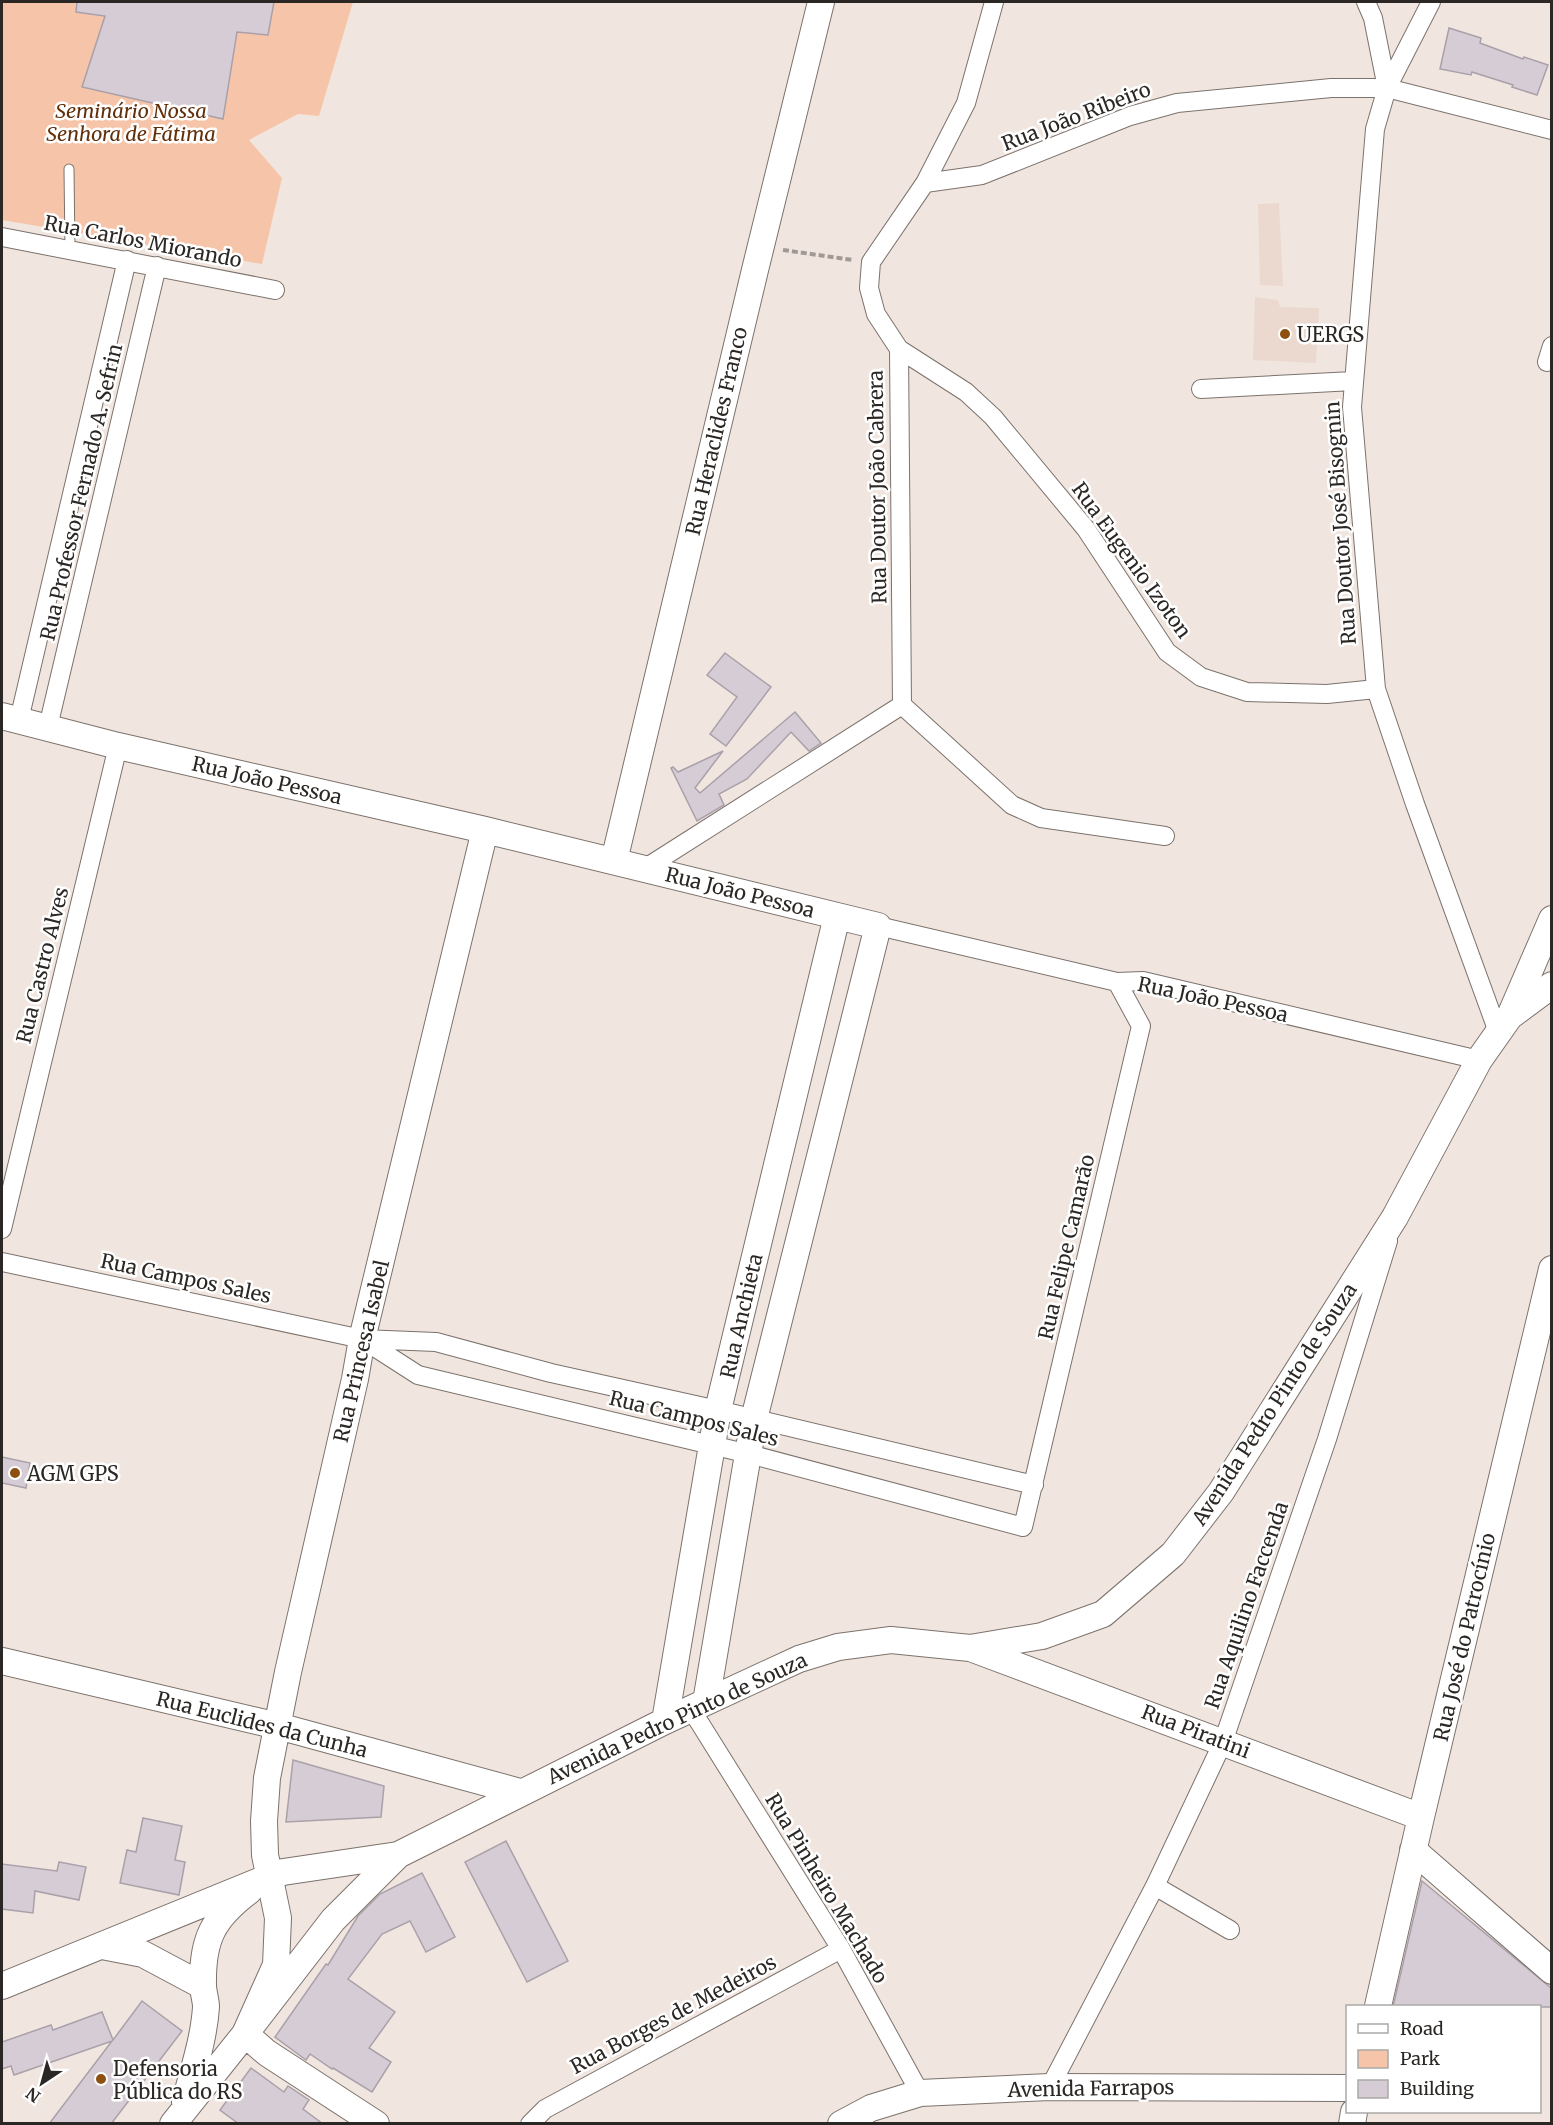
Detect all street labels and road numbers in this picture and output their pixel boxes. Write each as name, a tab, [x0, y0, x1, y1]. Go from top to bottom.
street label: Rua João Ribeiro	[998, 76, 1154, 156]
street label: Rua Carlos Miorando	[42, 210, 244, 272]
street label: Rua Heraclides Franco	[680, 324, 752, 538]
street label: Rua Professor Fernado A. Sefrin	[35, 341, 127, 643]
street label: Rua Doutor João Cabrera	[862, 370, 892, 604]
street label: Rua Doutor José Bisognin	[1319, 400, 1361, 646]
street label: Rua Eugenio Izoton	[1067, 477, 1197, 643]
street label: Rua João Pessoa	[190, 751, 345, 809]
street label: Rua João Pessoa	[663, 861, 818, 923]
street label: Rua Castro Alves	[11, 884, 73, 1046]
street label: Rua João Pessoa	[1136, 971, 1291, 1027]
street label: Rua Felipe Camarão	[1032, 1151, 1100, 1342]
street label: Rua Campos Sales	[98, 1248, 274, 1308]
street label: Rua Anchieta	[714, 1251, 768, 1381]
street label: Rua Princesa Isabel	[328, 1257, 394, 1445]
street label: Avenida Pedro Pinto de Souza	[1186, 1278, 1362, 1531]
street label: Rua Campos Sales	[607, 1385, 781, 1451]
street label: Rua Aquilino Faccenda	[1199, 1498, 1293, 1712]
street label: Rua José do Patrocínio	[1428, 1530, 1500, 1744]
street label: Avenida Pedro Pinto de Souza	[542, 1647, 811, 1790]
street label: Rua Euclides da Cunha	[154, 1686, 370, 1762]
street label: Rua Piratini	[1138, 1699, 1254, 1763]
street label: Rua Pinheiro Machado	[760, 1788, 894, 1988]
street label: Rua Borges de Medeiros	[566, 1949, 780, 2079]
street label: Avenida Farrapos	[1007, 2074, 1174, 2102]

